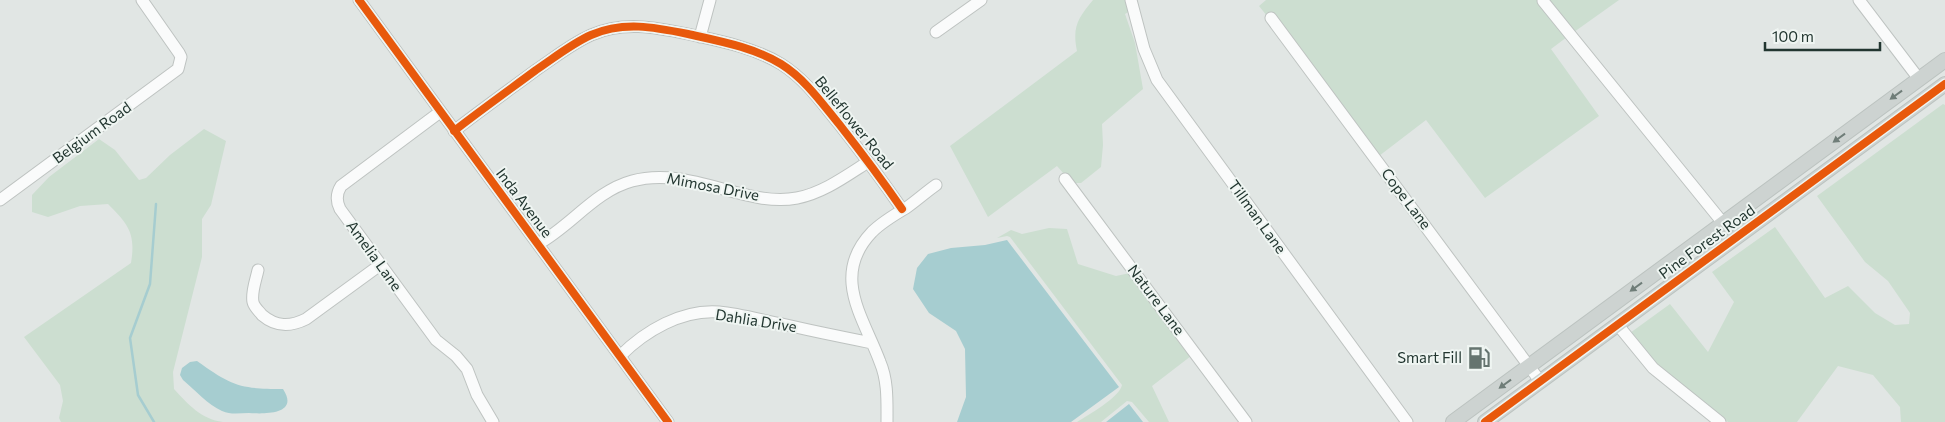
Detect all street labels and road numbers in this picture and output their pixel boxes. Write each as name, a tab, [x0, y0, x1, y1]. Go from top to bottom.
street label: Belleflower Road	[812, 72, 898, 173]
street label: Belgium Road	[49, 98, 134, 167]
street label: Inda Avenue	[493, 164, 557, 241]
street label: Cope Lane	[1378, 164, 1436, 233]
street label: Mimosa Drive	[665, 168, 761, 204]
street label: Tillman Lane	[1225, 176, 1291, 257]
street label: Pine Forest Road	[1655, 200, 1758, 282]
street label: Amelia Lane	[343, 217, 406, 294]
street label: Nature Lane	[1125, 261, 1189, 338]
street label: Dahlia Drive	[714, 305, 798, 335]

